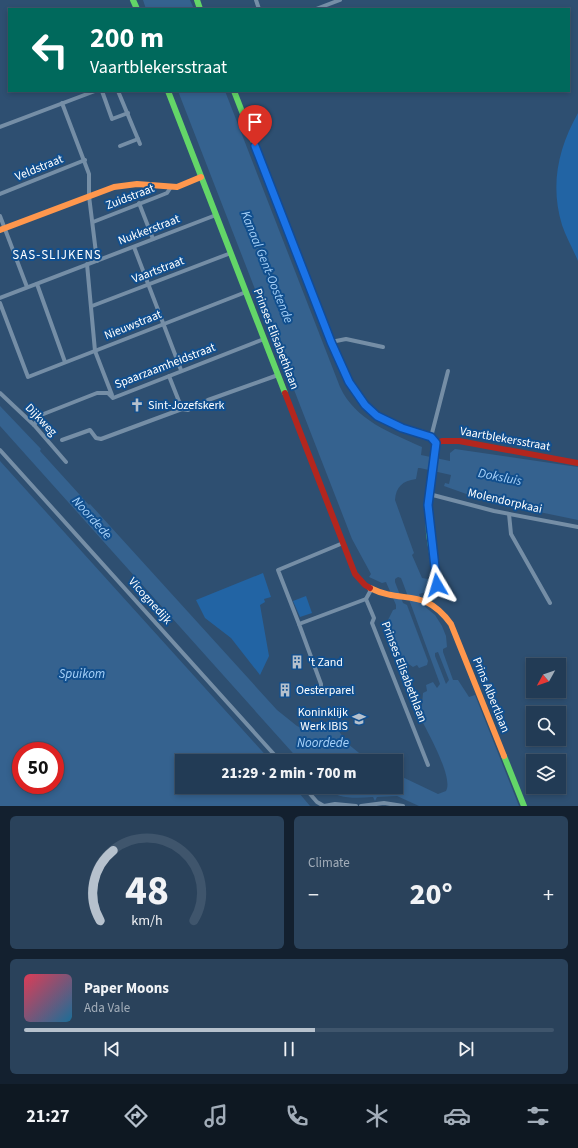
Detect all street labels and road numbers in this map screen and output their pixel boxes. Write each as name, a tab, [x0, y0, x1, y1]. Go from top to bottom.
street label: Veldstraat	[12, 151, 66, 185]
street label: Zuidstraat	[103, 180, 157, 214]
street label: Nukkerstraat	[116, 210, 182, 250]
street label: Vaartstraat	[129, 252, 187, 288]
street label: Prinses Elisabethlaan	[249, 286, 303, 392]
street label: Nieuwstraat	[102, 306, 164, 344]
street label: Spaarzaamheidstraat	[112, 339, 218, 393]
street label: Dijkweg	[21, 400, 61, 440]
street label: Vaartblekersstraat	[459, 423, 551, 455]
street label: Molendorpkaai	[466, 484, 544, 518]
street label: Vicognedijk	[124, 574, 176, 628]
street label: Prinses Elisabethlaan	[377, 619, 431, 725]
street label: Prins Albertlaan	[468, 655, 514, 735]

